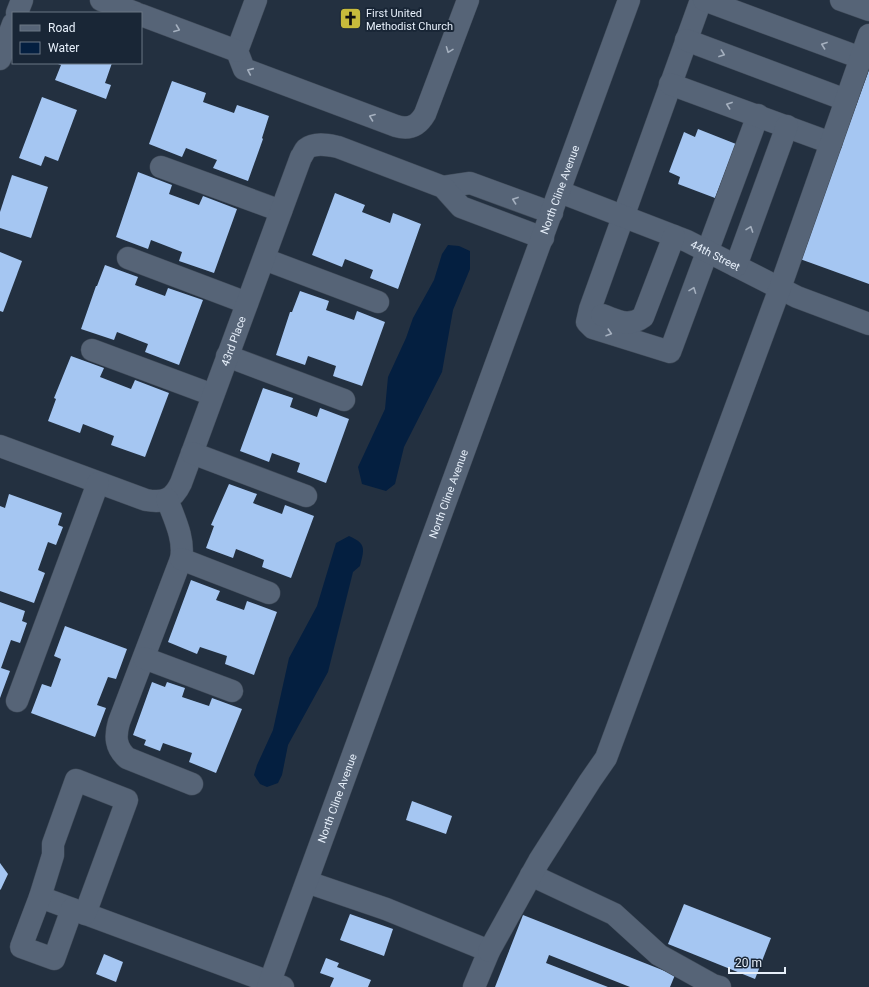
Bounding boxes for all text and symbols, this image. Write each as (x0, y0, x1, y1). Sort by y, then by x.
church icon: First United Methodist Church (337, 6, 363, 32)
place label: First United Methodist Church (366, 7, 453, 33)
legend (12, 12, 142, 64)
text: Road (48, 21, 76, 35)
one-way arrow (174, 24, 181, 32)
text: Water (48, 41, 79, 55)
one-way arrow (821, 41, 828, 49)
one-way arrow (446, 46, 454, 53)
one-way arrow (719, 49, 726, 58)
one-way arrow (247, 68, 254, 76)
one-way arrow (725, 102, 732, 110)
one-way arrow (368, 114, 375, 122)
street label: North Cline Avenue (537, 143, 582, 236)
one-way arrow (512, 196, 519, 204)
one-way arrow (745, 226, 753, 233)
street label: 44th Street (688, 237, 743, 274)
one-way arrow (689, 287, 697, 294)
street label: 43rd Place (218, 314, 248, 368)
one-way arrow (606, 328, 613, 337)
street label: North Cline Avenue (426, 448, 471, 540)
street label: North Cline Avenue (315, 752, 359, 845)
scale bar (729, 949, 785, 975)
text: 20 m (735, 956, 762, 970)

